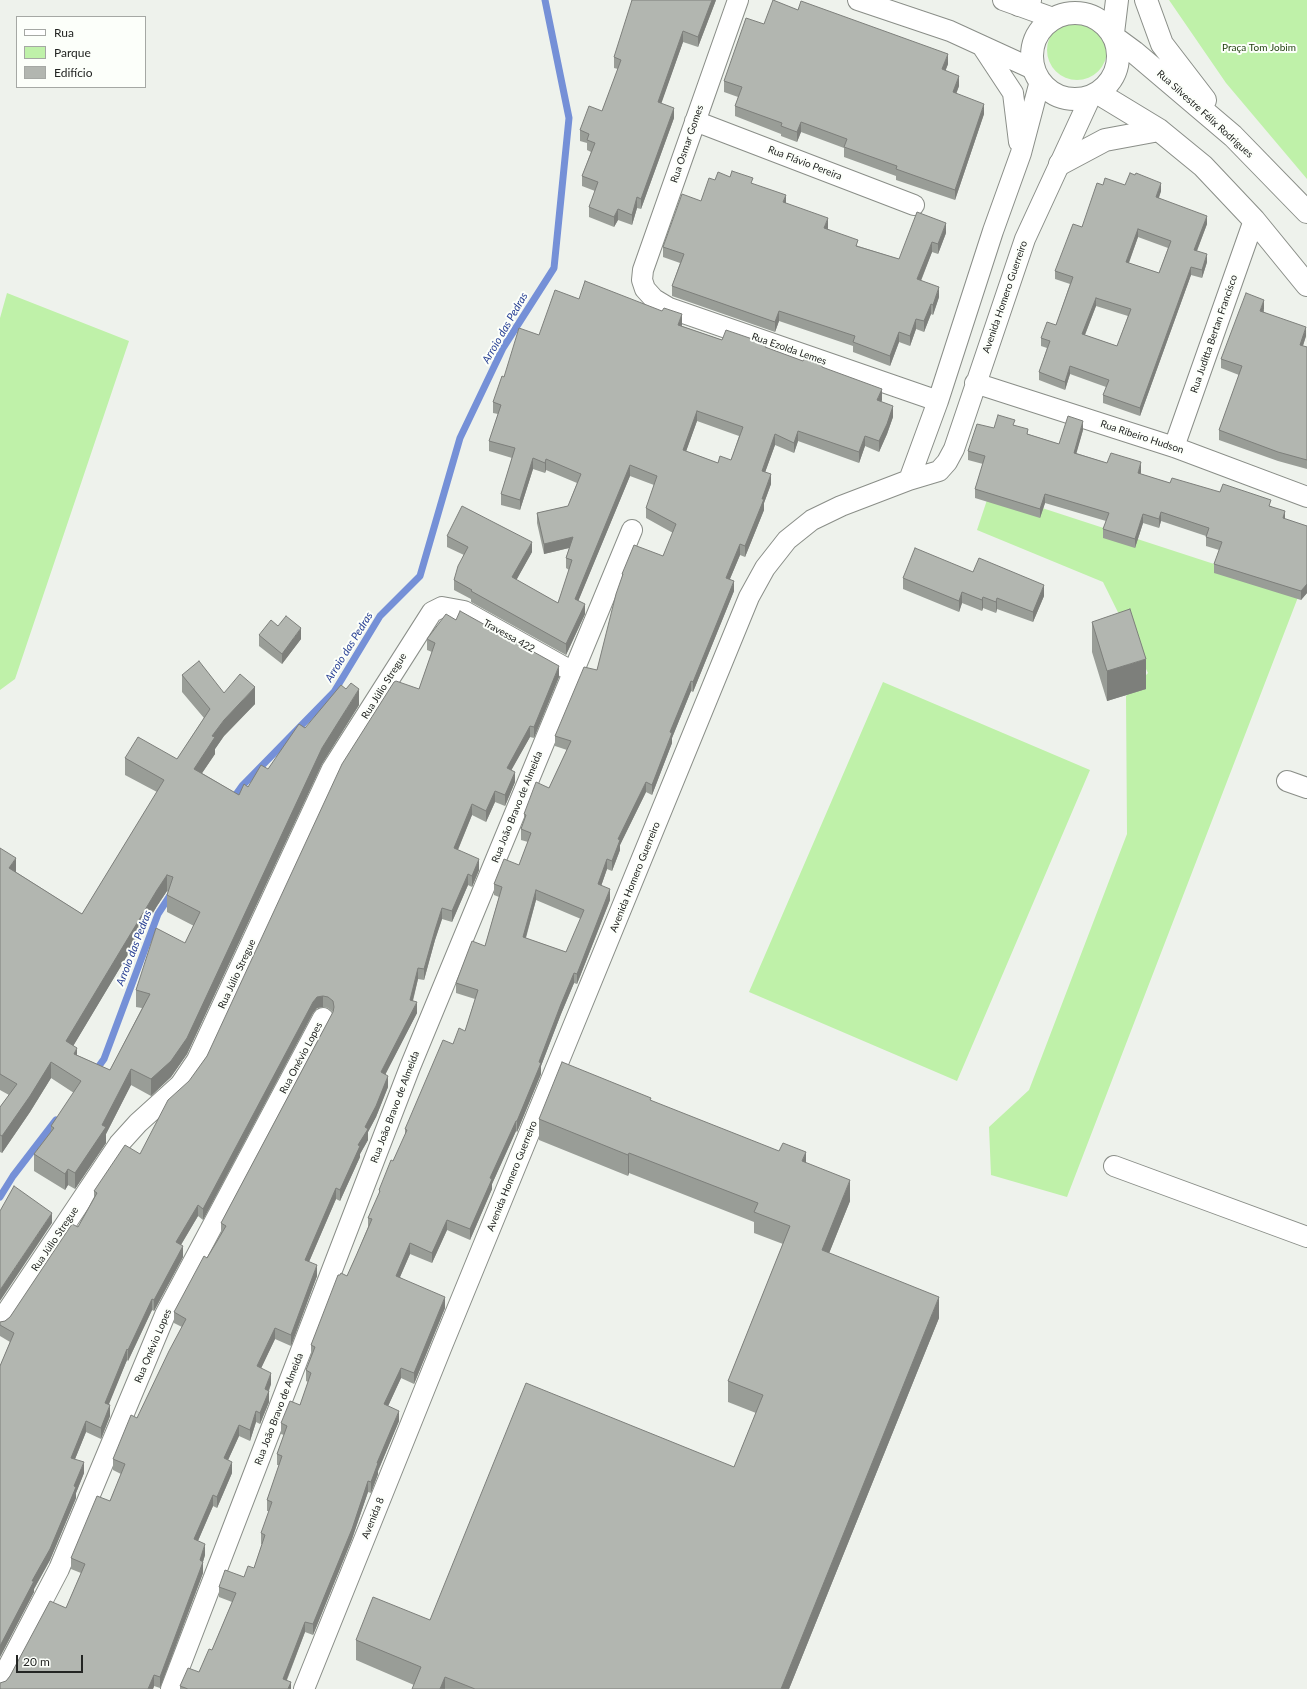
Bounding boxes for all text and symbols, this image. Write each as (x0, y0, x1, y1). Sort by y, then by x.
legend (16, 16, 146, 88)
text: Rua (54, 25, 74, 40)
park label: Praça Tom Jobim (1222, 42, 1296, 54)
text: Parque (54, 45, 91, 60)
text: Edifício (54, 65, 93, 80)
street label: Rua Silvestre Félix Rodrigues (1154, 68, 1256, 160)
street label: Rua Osmar Gomes (668, 103, 706, 185)
street label: Rua Flávio Pereira (766, 143, 844, 183)
street label: Avenida Homero Guerreiro (980, 239, 1030, 355)
street label: Rua Juditta Bertan Francisco (1188, 273, 1240, 395)
water label: Arroio das Pedras (479, 290, 531, 366)
street label: Rua Ezolda Lemes (750, 331, 828, 367)
street label: Rua Ribeiro Hudson (1099, 418, 1185, 456)
water label: Arroio das Pedras (322, 610, 376, 684)
street label: Travessa 422 (481, 617, 537, 655)
street label: Rua Júlio Stregue (359, 651, 409, 721)
street label: Rua João Bravo de Almeida (489, 750, 545, 864)
street label: Avenida Homero Guerreiro (607, 820, 663, 934)
water label: Arroio das Pedras (114, 908, 154, 988)
street label: Rua Júlio Stregue (216, 937, 258, 1011)
street label: Rua Onévio Lopes (277, 1020, 325, 1096)
street label: Rua João Bravo de Almeida (368, 1049, 422, 1165)
street label: Avenida Homero Guerreiro (484, 1119, 540, 1233)
street label: Rua Júlio Stregue (29, 1204, 81, 1274)
street label: Rua Onévio Lopes (132, 1307, 174, 1385)
street label: Rua João Bravo de Almeida (252, 1351, 306, 1467)
street label: Avenida 8 (359, 1496, 387, 1540)
scale bar (18, 1647, 85, 1673)
text: 20 m (23, 1654, 50, 1669)

